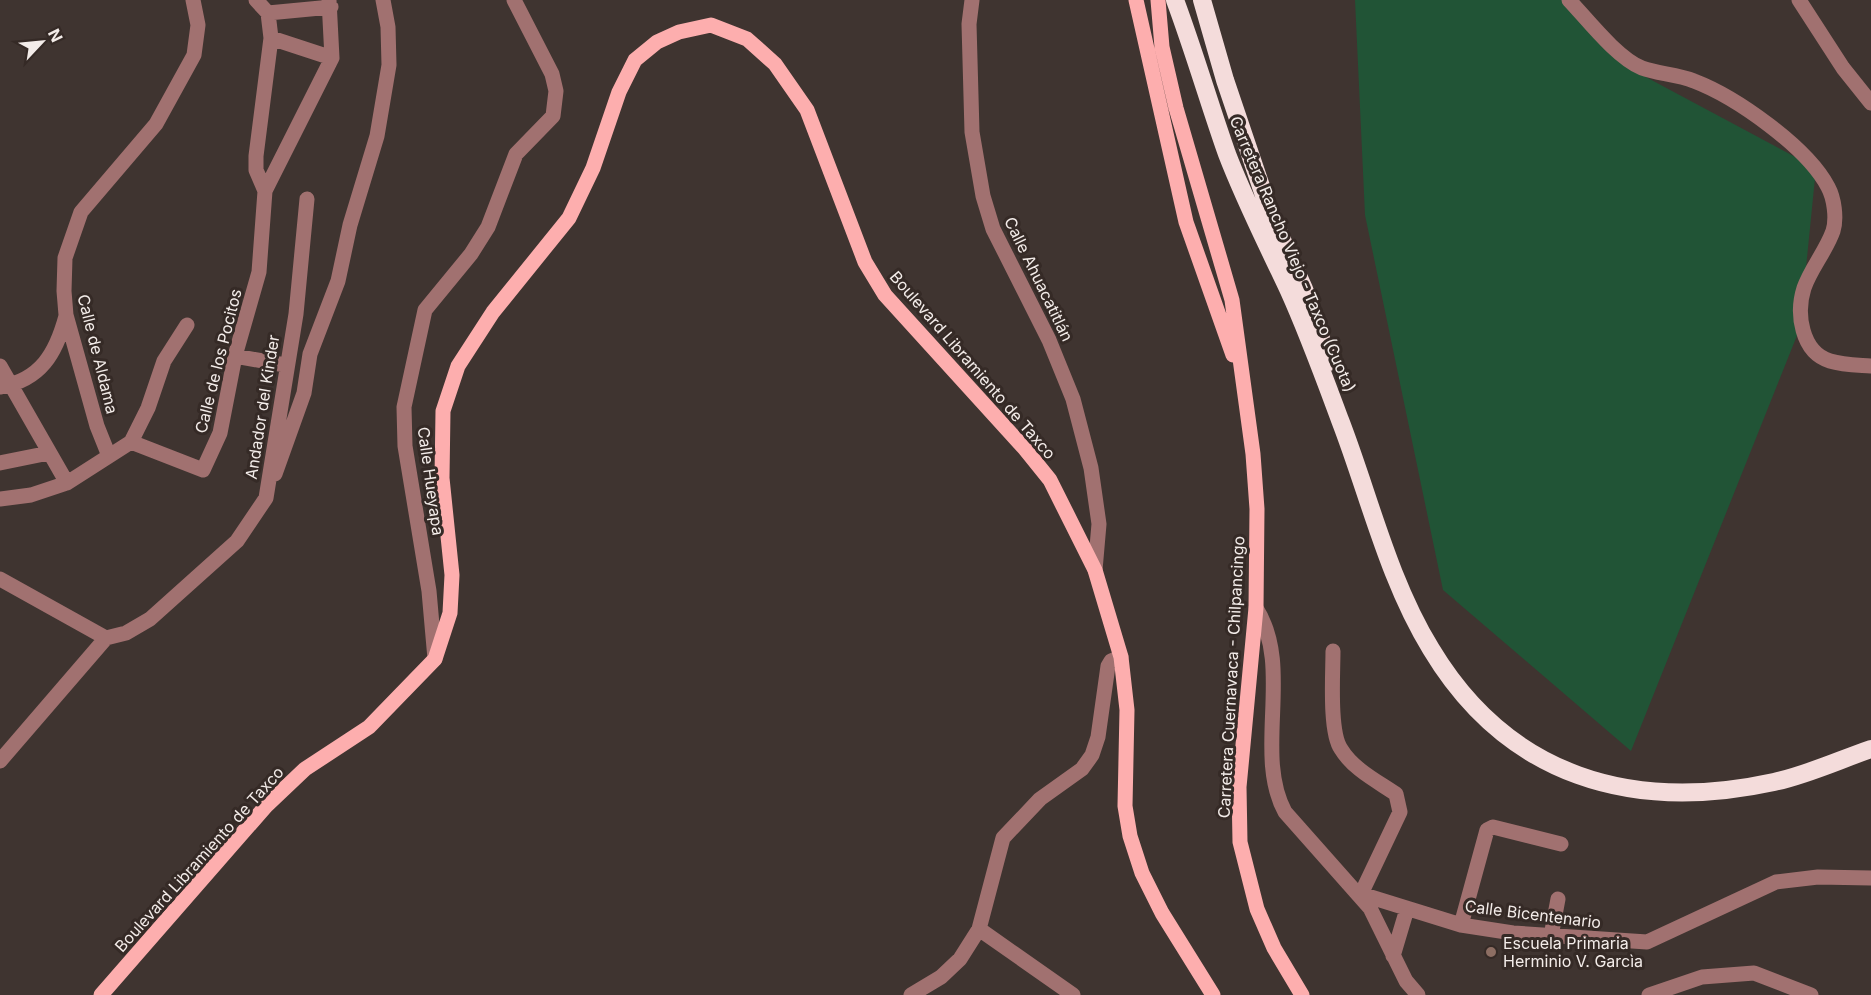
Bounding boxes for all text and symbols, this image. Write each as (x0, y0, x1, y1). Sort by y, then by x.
north arrow (12, 12, 72, 72)
text: N (44, 26, 67, 45)
street label: Carretera Rancho Viejo - Taxco (Cuota) (1226, 113, 1360, 395)
street label: Calle Ahuacatitlán (1000, 213, 1078, 345)
street label: Boulevard Libramiento de Taxco (886, 267, 1060, 463)
street label: Calle de los Pocitos (190, 287, 246, 435)
street label: Calle de Aldama (73, 292, 123, 416)
street label: Andador del Kinder (241, 333, 283, 481)
street label: Calle Hueyapa (413, 425, 449, 537)
street label: Carretera Cuernavaca - Chilpancingo (1214, 535, 1248, 819)
street label: Boulevard Libramiento de Taxco (110, 762, 288, 956)
street label: Calle Bicentenario (1464, 896, 1602, 932)
place label: Escuela Primaria Herminio V. Garcìa (1503, 933, 1643, 971)
marker: Escuela Primaria Herminio V. Garcìa (1484, 945, 1498, 959)

